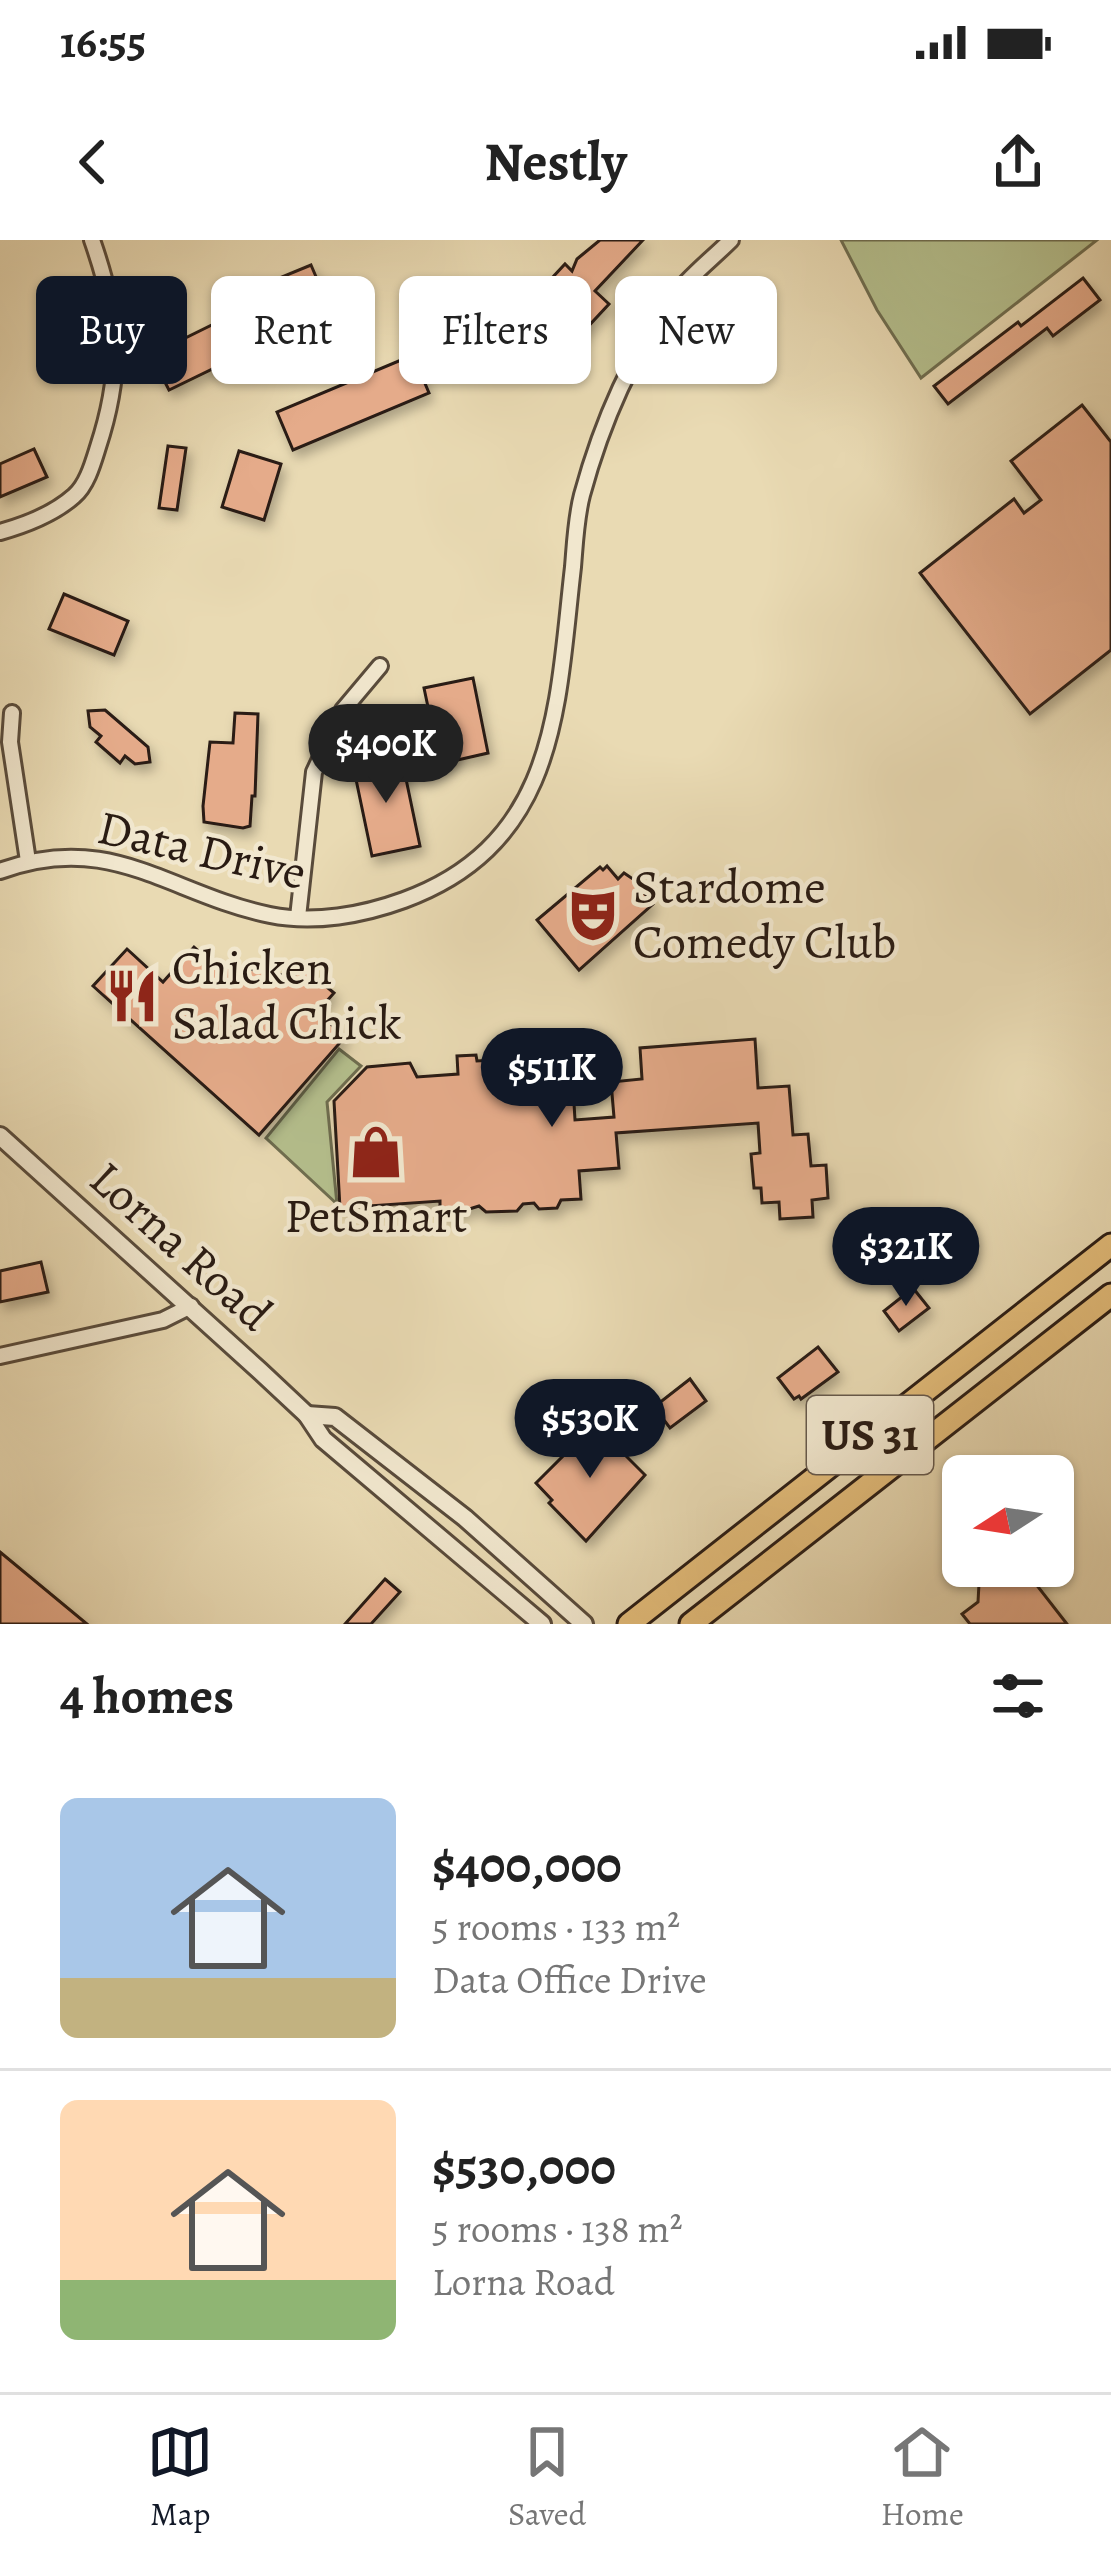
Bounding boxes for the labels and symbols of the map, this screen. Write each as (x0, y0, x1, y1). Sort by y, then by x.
pin: $400K (302, 704, 470, 806)
street label: Data Drive (91, 794, 313, 906)
place label: Stardome Comedy Club (633, 854, 896, 975)
theatre icon: Stardome Comedy Club (564, 886, 622, 944)
place label: Chicken Salad Chick (172, 935, 402, 1056)
restaurant icon: Chicken Salad Chick (103, 967, 161, 1025)
pin: $511K (468, 1028, 636, 1130)
shop icon: PetSmart (347, 1123, 405, 1181)
street label: Lorna Road (75, 1146, 287, 1346)
place label: PetSmart (284, 1183, 468, 1249)
pin: $321K (822, 1207, 990, 1309)
pin: $530K (506, 1379, 674, 1481)
road number: US 31 (807, 1396, 933, 1474)
north arrow (942, 1455, 1074, 1587)

